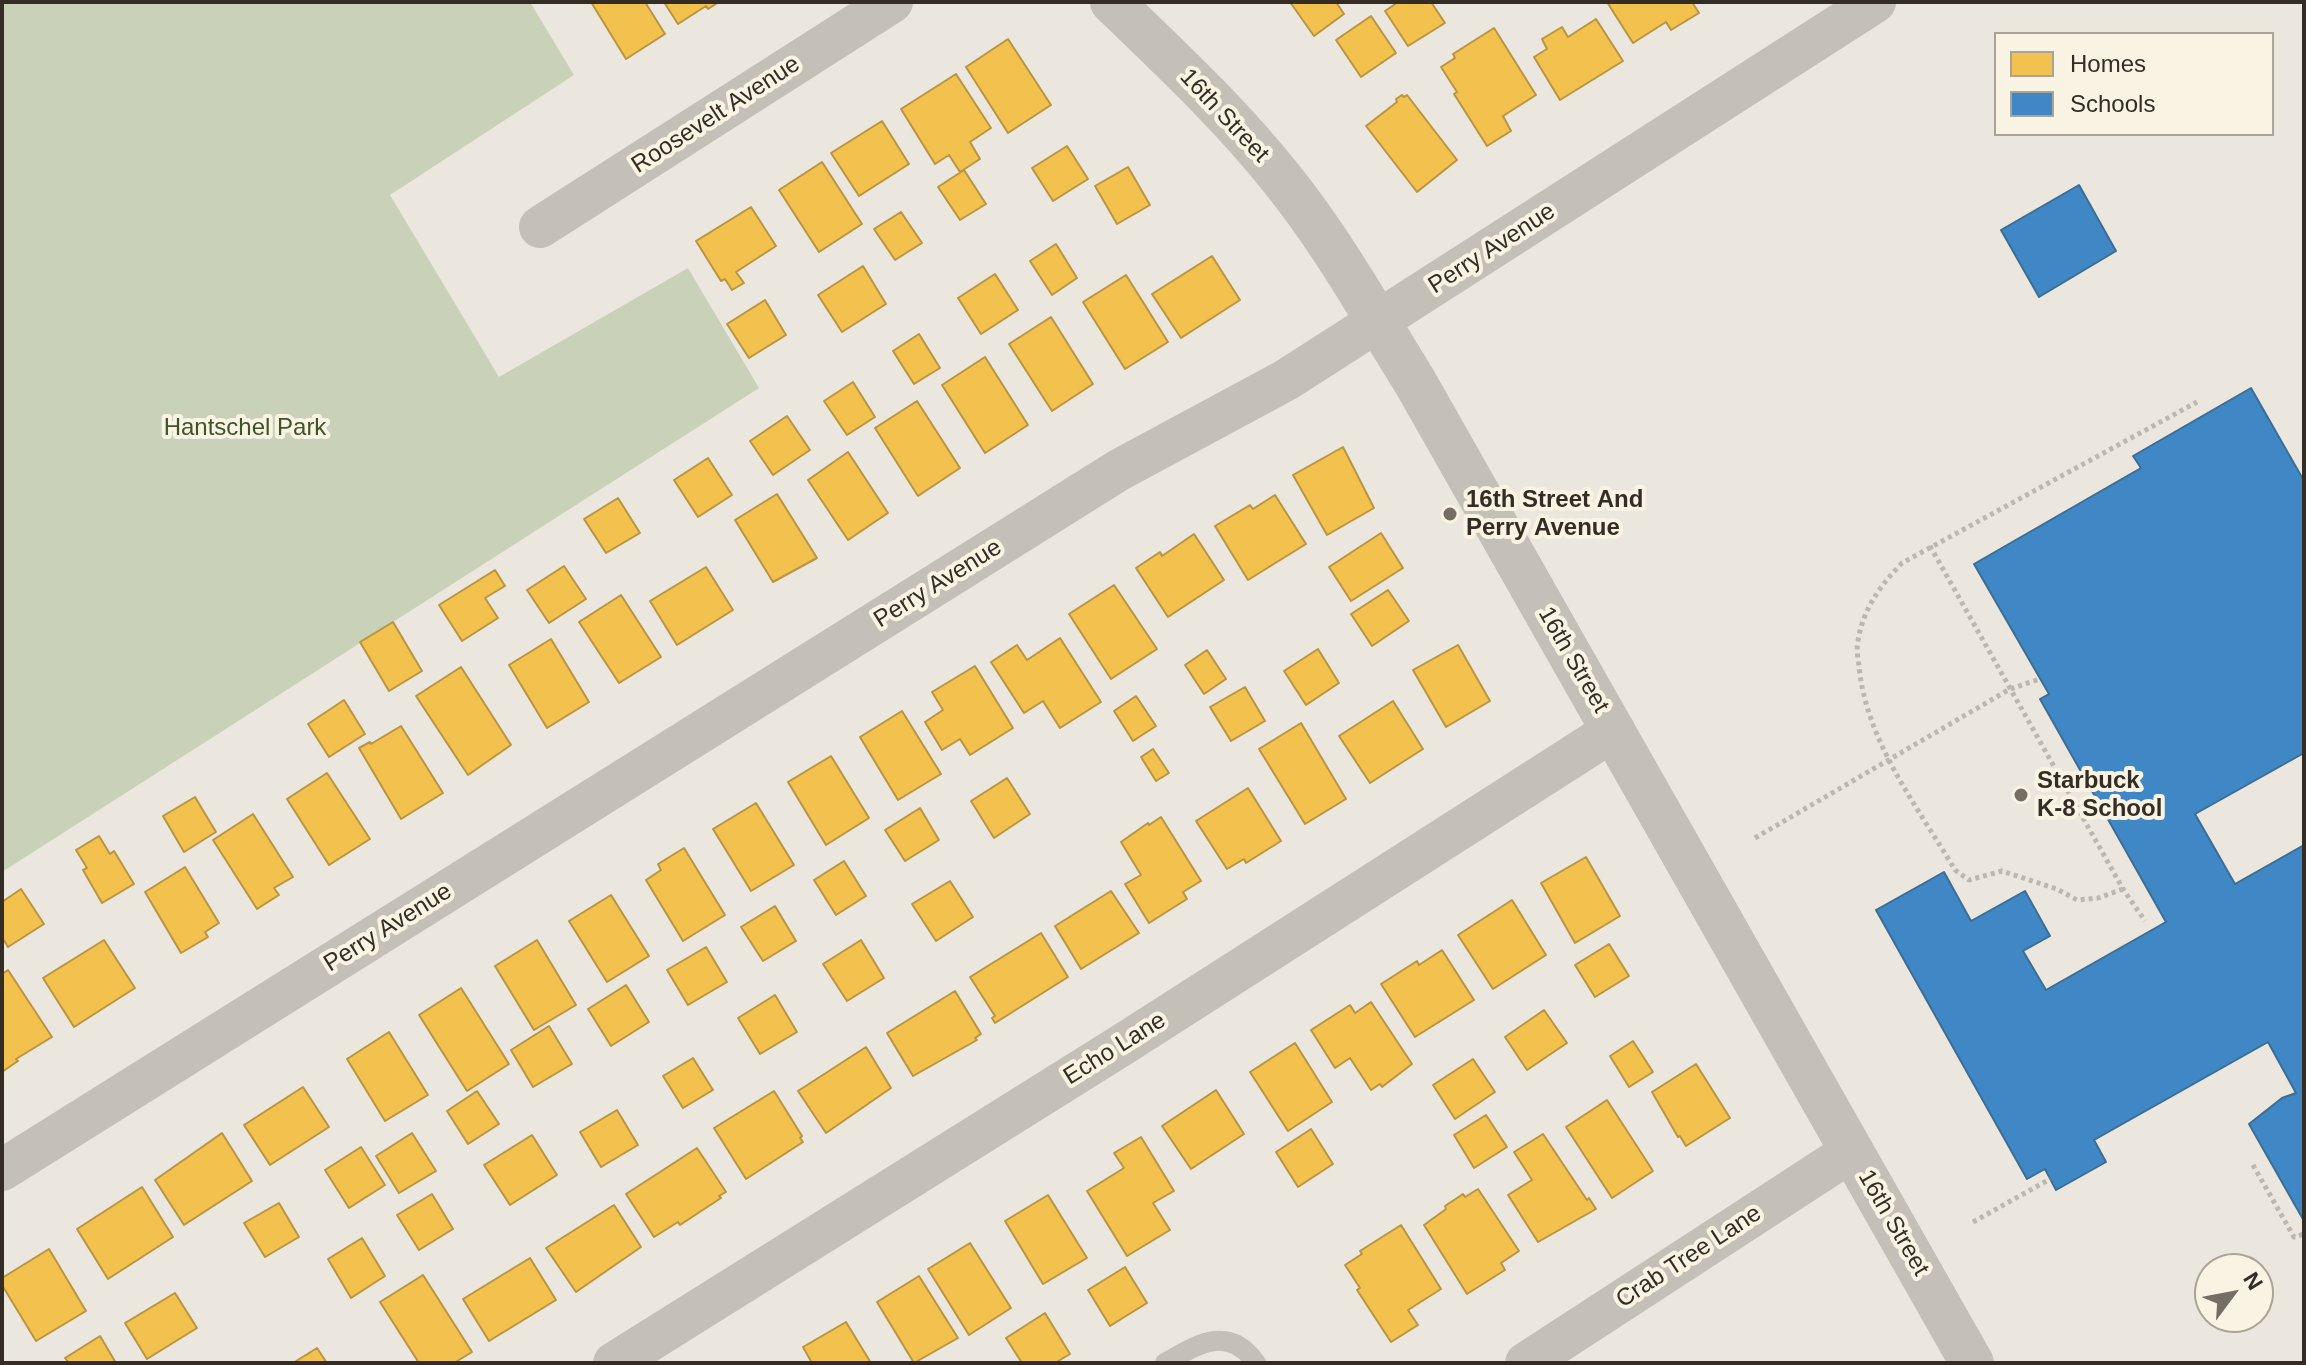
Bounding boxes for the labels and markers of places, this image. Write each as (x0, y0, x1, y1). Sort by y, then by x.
place label: 16th Street And Perry Avenue (1466, 486, 1643, 542)
marker: 16th Street And Perry Avenue (1441, 505, 1459, 523)
place label: Starbuck K-8 School (2037, 767, 2162, 823)
marker: Starbuck K-8 School (2012, 786, 2030, 804)

